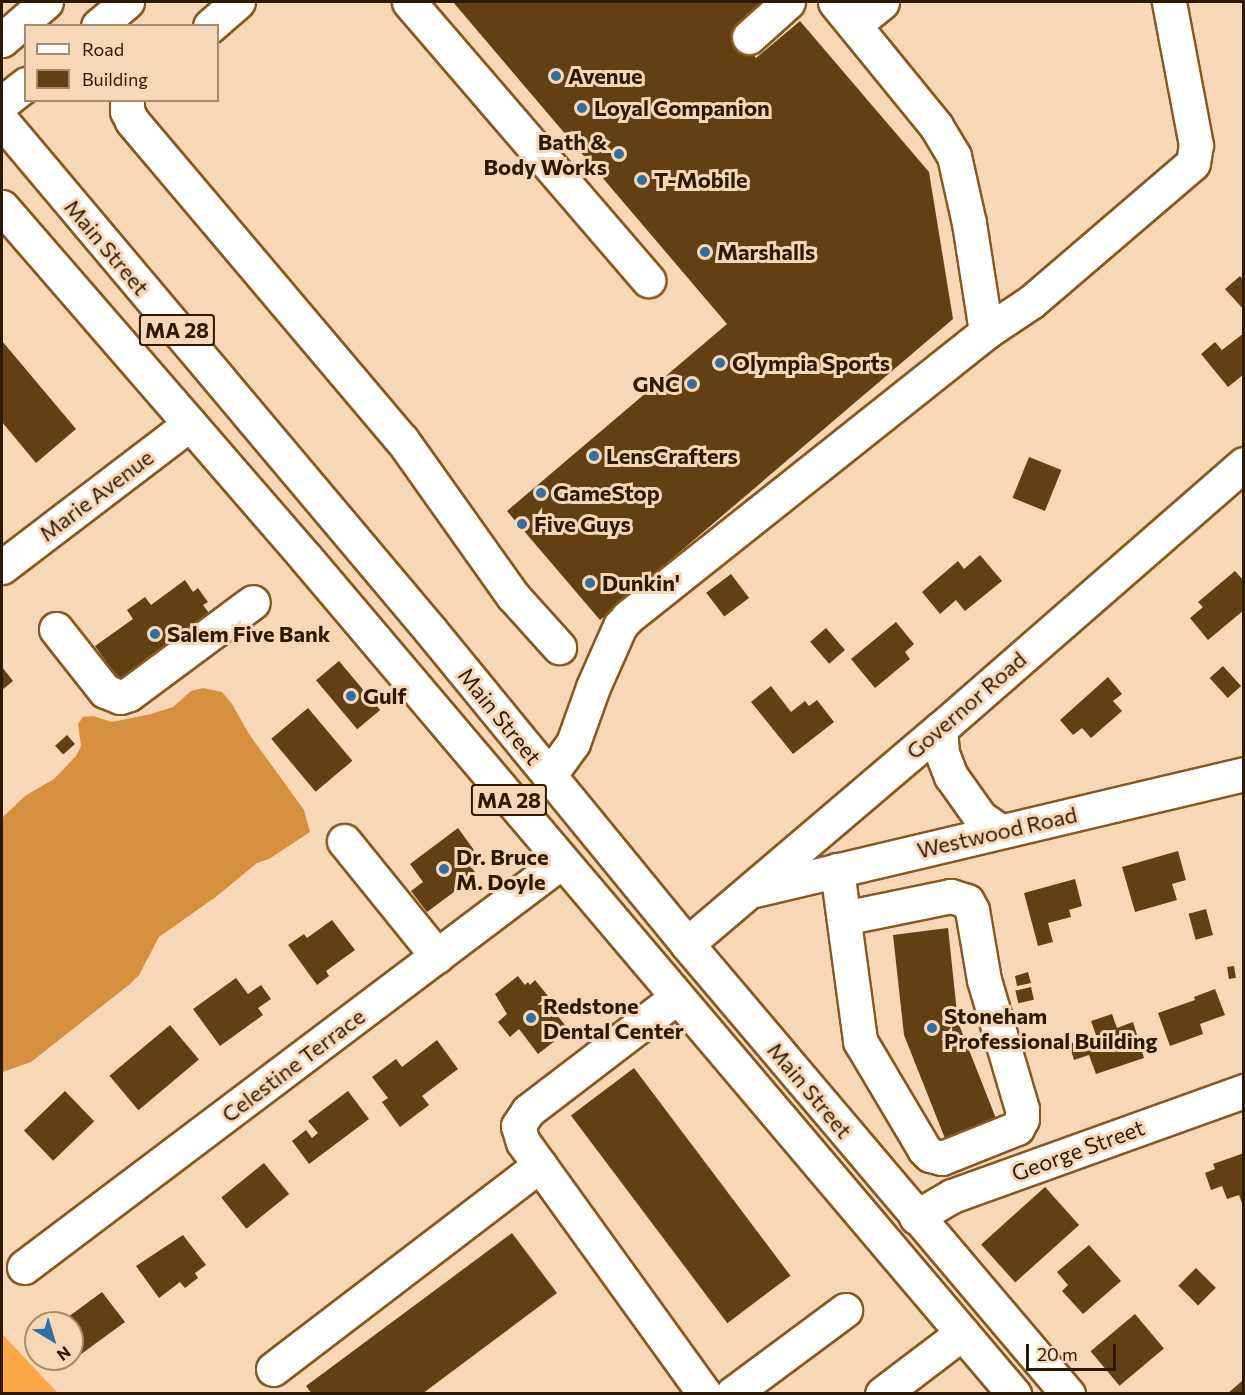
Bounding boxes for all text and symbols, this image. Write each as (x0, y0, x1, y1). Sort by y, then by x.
legend (24, 24, 219, 102)
text: Road (82, 38, 124, 60)
place label: Avenue (568, 63, 643, 89)
text: Building (82, 68, 148, 90)
marker: Avenue (549, 69, 563, 83)
place label: Loyal Companion (594, 95, 770, 121)
marker: Loyal Companion (575, 101, 589, 115)
place label: Bath & Body Works (484, 128, 607, 180)
marker: Bath & Body Works (612, 147, 626, 161)
place label: T-Mobile (654, 167, 748, 193)
marker: T-Mobile (635, 173, 649, 187)
street label: Main Street (59, 194, 155, 300)
place label: Marshalls (717, 239, 815, 265)
marker: Marshalls (698, 245, 712, 259)
road number: MA 28 (138, 312, 216, 348)
place label: Olympia Sports (732, 350, 890, 376)
marker: Olympia Sports (713, 356, 727, 370)
place label: GNC (632, 371, 680, 397)
marker: GNC (685, 377, 699, 391)
place label: LensCrafters (606, 443, 738, 469)
street label: Marie Avenue (34, 444, 158, 546)
marker: LensCrafters (587, 449, 601, 463)
place label: GameStop (553, 480, 660, 506)
marker: GameStop (534, 486, 548, 500)
place label: Five Guys (534, 511, 631, 537)
marker: Five Guys (515, 517, 529, 531)
place label: Dunkin' (602, 570, 680, 596)
marker: Dunkin' (583, 576, 597, 590)
place label: Salem Five Bank (167, 621, 330, 647)
marker: Salem Five Bank (148, 627, 162, 641)
street label: Governor Road (901, 646, 1031, 764)
street label: Main Street (453, 662, 547, 770)
place label: Gulf (363, 683, 407, 709)
marker: Gulf (344, 689, 358, 703)
road number: MA 28 (470, 782, 548, 818)
street label: Westwood Road (914, 801, 1080, 863)
place label: Dr. Bruce M. Doyle (456, 843, 549, 894)
marker: Dr. Bruce M. Doyle (437, 862, 451, 876)
place label: Redstone Dental Center (543, 992, 684, 1044)
place label: Stoneham Professional Building (944, 1002, 1158, 1054)
street label: Celestine Terrace (216, 1003, 370, 1127)
marker: Redstone Dental Center (524, 1011, 538, 1025)
marker: Stoneham Professional Building (925, 1021, 939, 1035)
street label: Main Street (762, 1037, 858, 1143)
street label: George Street (1008, 1114, 1148, 1186)
north arrow (24, 1311, 84, 1371)
scale bar (1029, 1332, 1119, 1370)
text: N (54, 1343, 75, 1365)
text: 20 m (1037, 1343, 1078, 1365)

